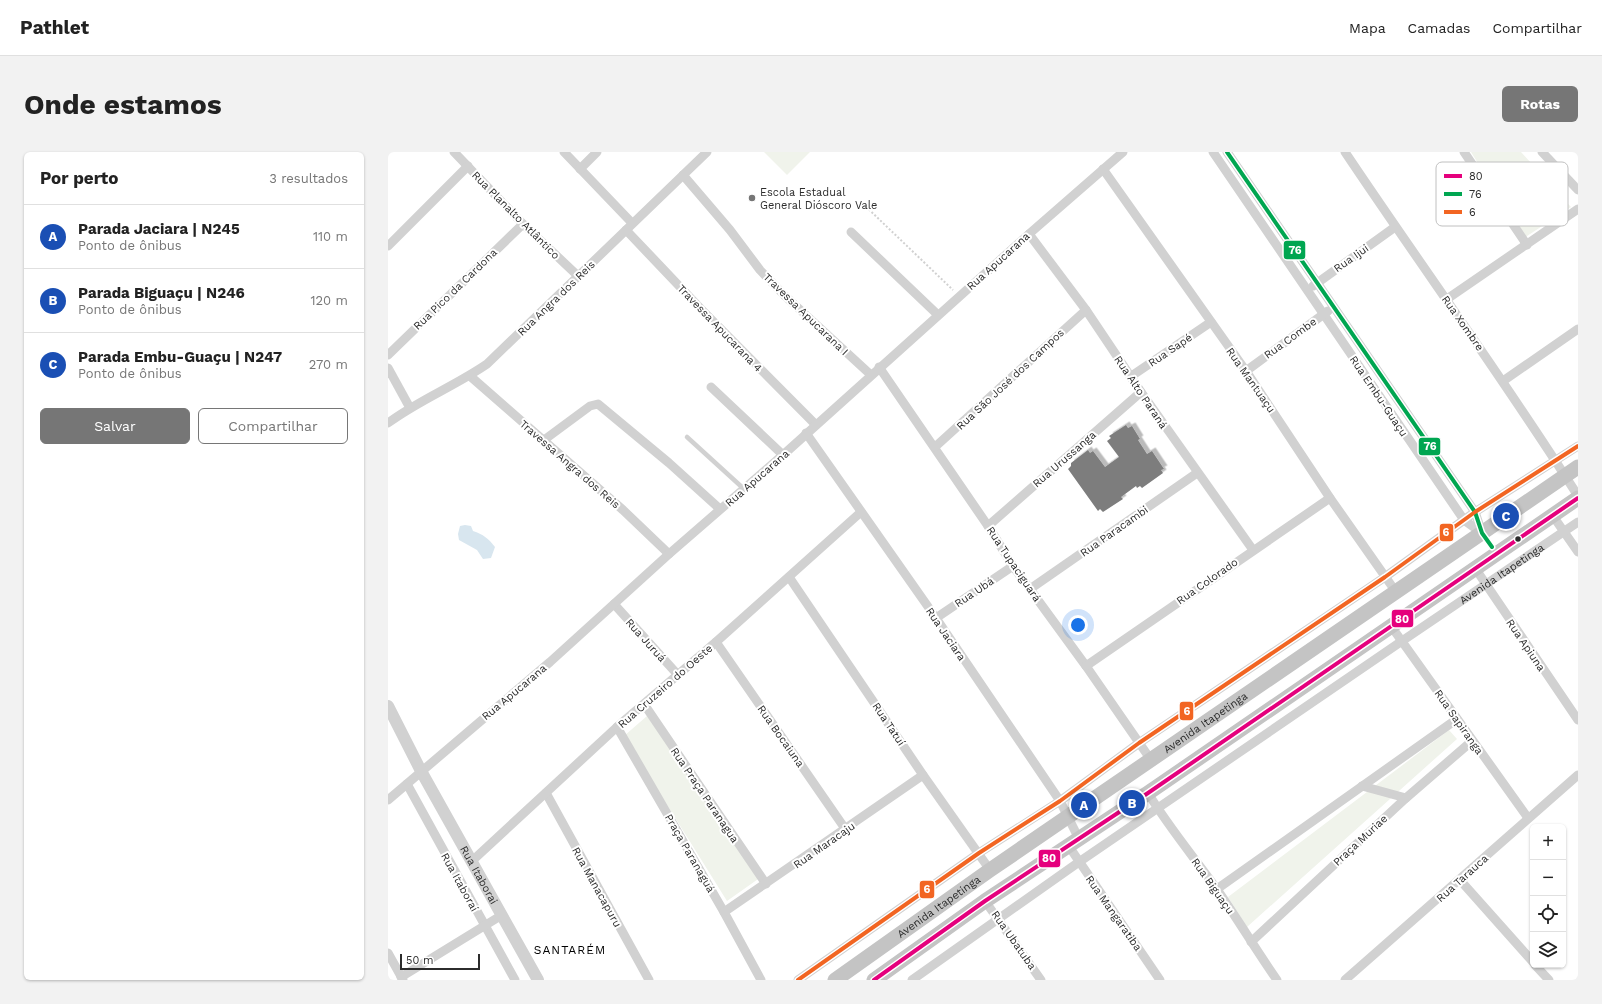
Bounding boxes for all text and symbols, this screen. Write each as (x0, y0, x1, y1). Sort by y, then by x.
text: Pathlet (20, 16, 89, 39)
text: Mapa (1349, 20, 1386, 36)
text: Camadas (1408, 20, 1470, 36)
text: Compartilhar (1492, 20, 1582, 36)
button: Rotas (1502, 86, 1578, 122)
text: Onde estamos (24, 88, 222, 121)
legend (1436, 162, 1568, 226)
text: Por perto (40, 168, 118, 188)
street label: Rua Planalto Atlântico (469, 169, 562, 262)
text: 80 (1469, 170, 1483, 183)
text: 3 resultados (269, 171, 348, 186)
place label: Escola Estadual General Dióscoro Vale (760, 186, 877, 212)
text: 76 (1469, 188, 1482, 201)
marker: Escola Estadual General Dióscoro Vale (747, 193, 757, 203)
text: 6 (1469, 206, 1476, 219)
text: Parada Jaciara | N245 (78, 220, 240, 238)
text: A (49, 229, 57, 244)
text: 110 m (313, 229, 348, 244)
street label: Rua Apucarana (964, 230, 1032, 293)
text: Ponto de ônibus (78, 238, 182, 253)
line badge: 76 (1283, 240, 1306, 260)
street label: Rua Ijui (1331, 242, 1371, 275)
text: 76 (1288, 244, 1302, 257)
street label: Rua Pico da Cardona (411, 246, 500, 333)
street label: Rua Angra dos Reis (515, 258, 598, 339)
street label: Travessa Apucarana I (761, 270, 851, 358)
street label: Travessa Apucarana 4 (675, 282, 765, 375)
text: Parada Biguaçu | N246 (78, 284, 245, 302)
text: B (49, 293, 57, 308)
text: 120 m (310, 293, 348, 308)
street label: Rua Xombre (1439, 293, 1486, 353)
text: Ponto de ônibus (78, 302, 182, 317)
street label: Rua Combe (1262, 315, 1319, 362)
street label: Rua São José dos Campos (954, 326, 1067, 433)
street label: Rua Sapé (1146, 331, 1195, 370)
street label: Rua Mantuaçu (1223, 345, 1278, 415)
text: Parada Embu-Guaçu | N247 (78, 348, 282, 366)
street label: Rua Alto Paraná (1111, 353, 1170, 431)
street label: Rua Embu-Guaçu (1347, 353, 1410, 439)
text: C (49, 357, 57, 372)
text: 270 m (309, 357, 348, 372)
text: Ponto de ônibus (78, 366, 182, 381)
button: Salvar (40, 408, 190, 444)
button: Compartilhar (198, 408, 348, 444)
street label: Travessa Angra dos Reis (517, 417, 623, 512)
street label: Rua Urussanga (1030, 428, 1099, 490)
line badge: 76 (1418, 437, 1441, 456)
text: 76 (1423, 440, 1437, 453)
street label: Rua Apucarana (723, 447, 792, 510)
pin: C (1493, 501, 1519, 531)
street label: Rua Paracambi (1078, 503, 1151, 560)
line badge: 6 (1439, 523, 1454, 542)
street label: Rua Tupaciguará (984, 524, 1044, 604)
text: 6 (1443, 526, 1450, 539)
unlabelled marker (1513, 534, 1523, 544)
street label: Avenida Itapetinga (1457, 541, 1546, 607)
street label: Rua Colorado (1174, 555, 1240, 607)
street label: Rua Ubá (952, 575, 996, 610)
street label: Rua Jaciara (923, 605, 968, 663)
line badge: 80 (1391, 609, 1414, 628)
text: 80 (1395, 613, 1409, 626)
your location (1068, 615, 1088, 635)
street label: Rua Juruá (623, 616, 668, 665)
street label: Rua Apiuna (1503, 617, 1548, 674)
street label: Rua Cruzeiro do Oeste (615, 642, 715, 731)
street label: Rua Apucarana (479, 662, 549, 723)
street label: Rua Sapiranga (1431, 687, 1486, 757)
street label: Avenida Itapetinga (1161, 690, 1250, 756)
street label: Rua Tatuí (869, 700, 908, 748)
line badge: 6 (1179, 701, 1194, 721)
street label: Rua Bocaiuna (754, 703, 807, 770)
text: 6 (1184, 705, 1191, 718)
street label: Rua Praça Paranagua (668, 745, 741, 845)
pin: B (1119, 788, 1145, 818)
pin: A (1071, 790, 1097, 820)
street label: Praça Paranaguá (662, 812, 717, 895)
street label: Praça Muriae (1331, 812, 1390, 869)
street label: Rua Maracaju (791, 819, 857, 871)
map controls (1530, 824, 1566, 968)
button: + (1530, 824, 1566, 860)
street label: Rua Itaborai (457, 844, 500, 907)
street label: Rua Manacapuru (569, 845, 624, 930)
line badge: 80 (1038, 849, 1061, 868)
street label: Rua Itaboraí (438, 851, 481, 914)
text: 80 (1042, 852, 1056, 865)
street label: Rua Tarauca (1434, 852, 1491, 905)
street label: Rua Biguaçu (1188, 856, 1237, 917)
button: − (1530, 860, 1566, 896)
street label: Avenida Itapetinga (895, 873, 983, 941)
street label: Rua Mangaratiba (1083, 873, 1144, 954)
line badge: 6 (919, 880, 935, 899)
text: 6 (924, 883, 931, 896)
button: locate (1530, 896, 1566, 932)
street label: Rua Ubatuba (989, 908, 1039, 972)
button: layers (1530, 932, 1566, 968)
district label: SANTARÉM (534, 943, 606, 957)
scale bar (400, 952, 480, 971)
text: 50 m (406, 954, 433, 967)

